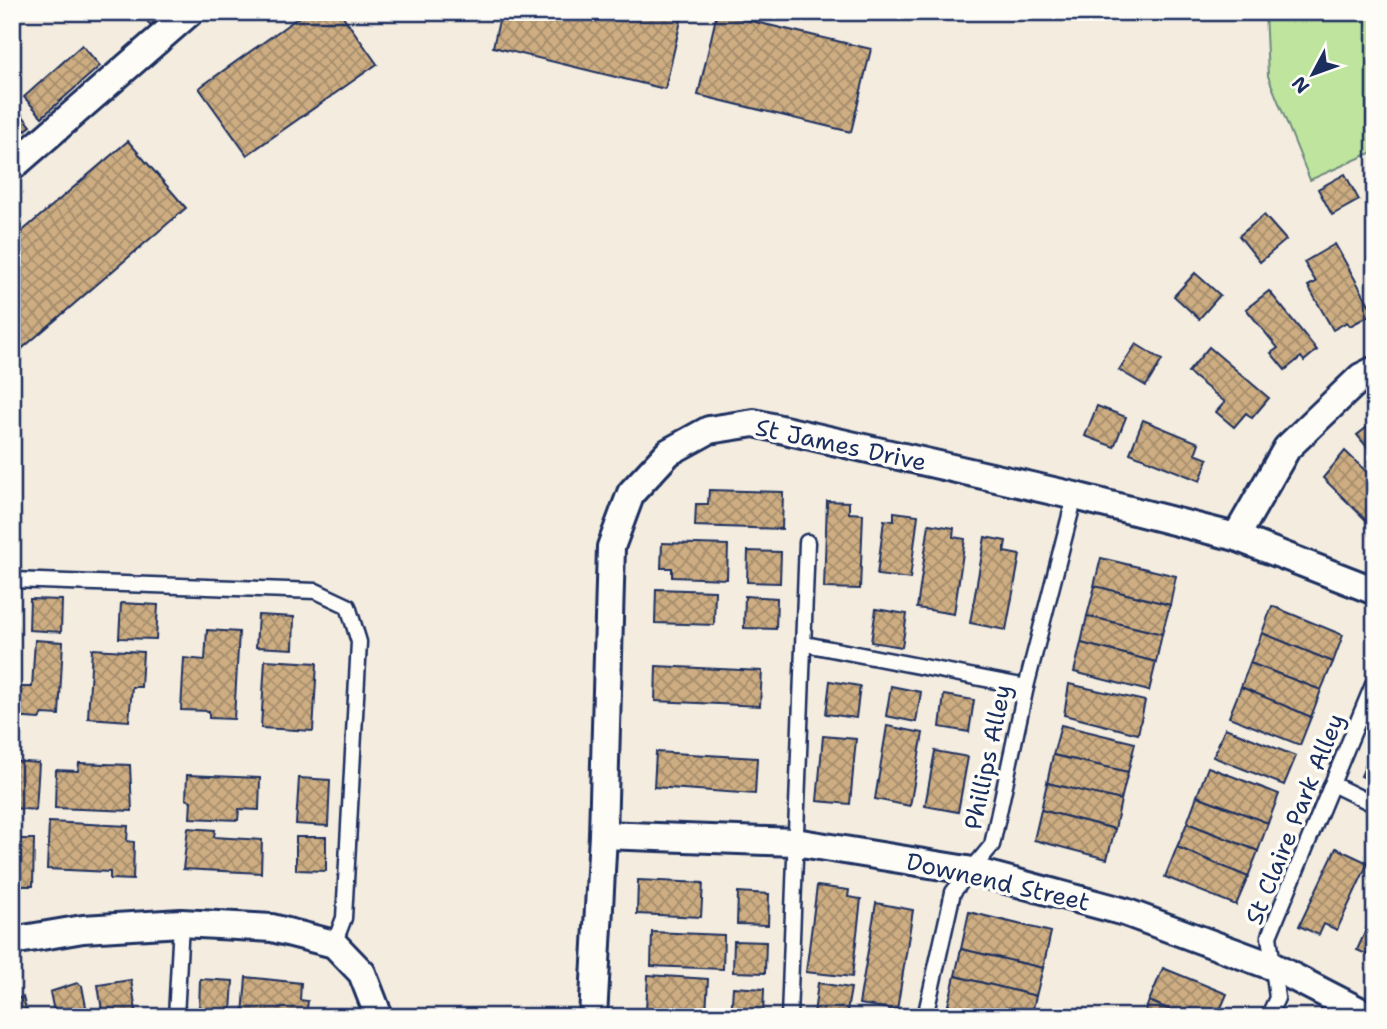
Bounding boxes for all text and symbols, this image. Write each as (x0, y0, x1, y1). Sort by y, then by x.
north arrow (1278, 38, 1348, 108)
text: N (1286, 71, 1315, 99)
street label: St James Drive (753, 411, 929, 479)
street label: Phillips Alley (957, 681, 1019, 833)
street label: St Claire Park Alley (1238, 709, 1352, 929)
street label: Downend Street (903, 845, 1093, 919)

